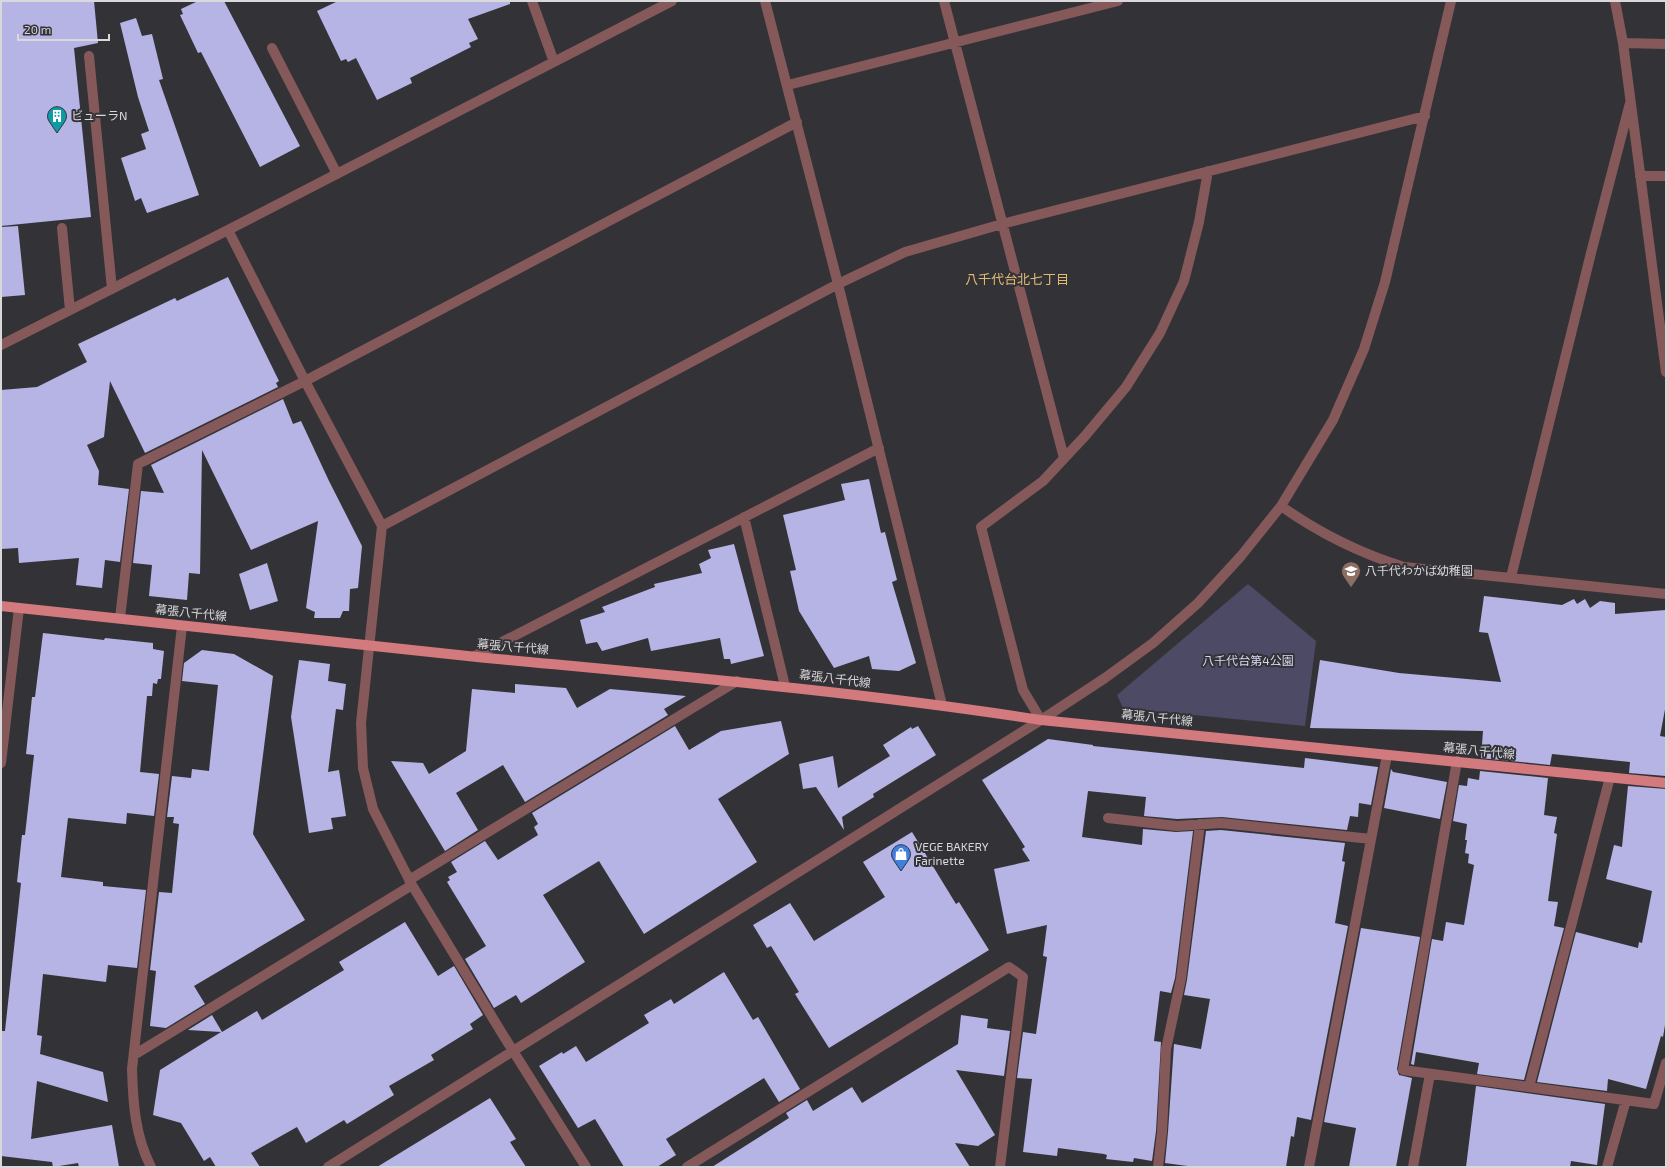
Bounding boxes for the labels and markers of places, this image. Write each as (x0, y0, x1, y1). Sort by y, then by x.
building icon: ビューラN (46, 105, 68, 133)
place label: ビューラN (71, 108, 127, 122)
school or university icon: 八千代わかば幼稚園 (1340, 560, 1362, 588)
place label: 八千代わかば幼稚園 (1365, 563, 1473, 577)
place label: VEGE BAKERY Farinette (915, 839, 989, 867)
shop icon: VEGE BAKERY Farinette (890, 843, 912, 871)

